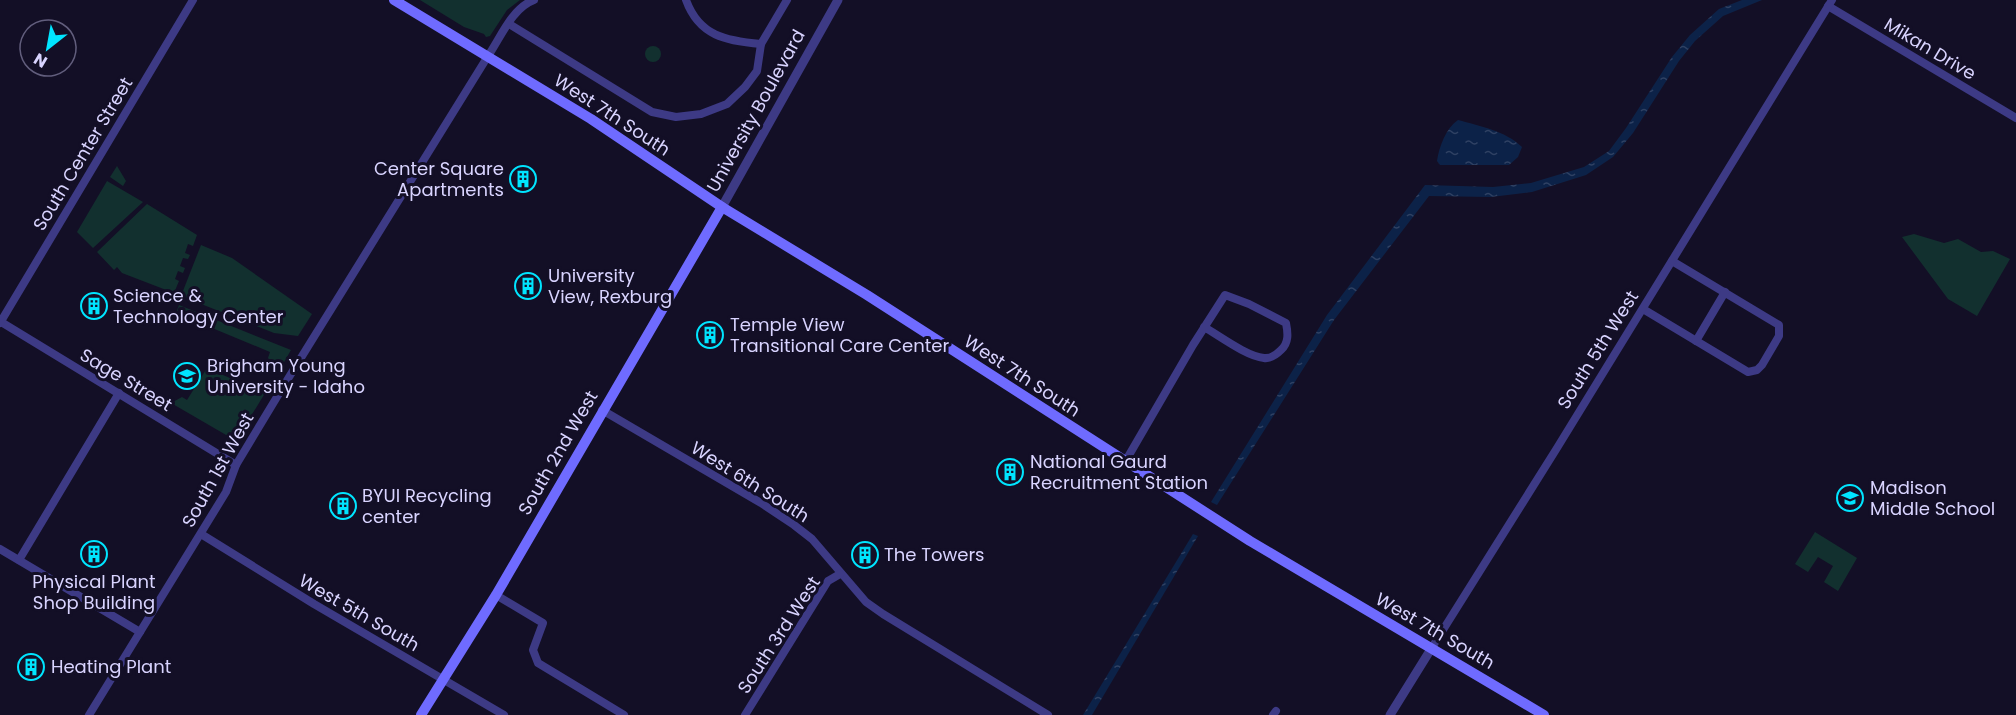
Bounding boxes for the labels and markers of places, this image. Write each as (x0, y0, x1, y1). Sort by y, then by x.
place label: Center Square Apartments (374, 156, 504, 202)
building icon: Center Square Apartments (508, 164, 538, 194)
place label: University View, Rexburg (548, 263, 672, 309)
building icon: University View, Rexburg (513, 271, 543, 301)
place label: Science & Technology Center (113, 283, 284, 329)
building icon: Science & Technology Center (79, 291, 109, 321)
place label: Temple View Transitional Care Center (730, 312, 949, 358)
building icon: Temple View Transitional Care Center (695, 320, 725, 350)
place label: Brigham Young University - Idaho (207, 353, 365, 399)
school or university icon: Brigham Young University - Idaho (172, 361, 202, 391)
place label: National Gaurd Recruitment Station (1030, 449, 1208, 495)
building icon: National Gaurd Recruitment Station (995, 457, 1025, 487)
place label: Madison Middle School (1870, 475, 1995, 521)
place label: BYUI Recycling center (362, 483, 492, 529)
school or university icon: Madison Middle School (1835, 483, 1865, 513)
building icon: BYUI Recycling center (328, 491, 358, 521)
building icon: Physical Plant Shop Building (79, 539, 109, 569)
building icon: The Towers (850, 540, 880, 570)
place label: The Towers (884, 542, 985, 567)
place label: Physical Plant Shop Building (32, 569, 156, 615)
building icon: Heating Plant (16, 652, 46, 682)
place label: Heating Plant (51, 654, 171, 679)

